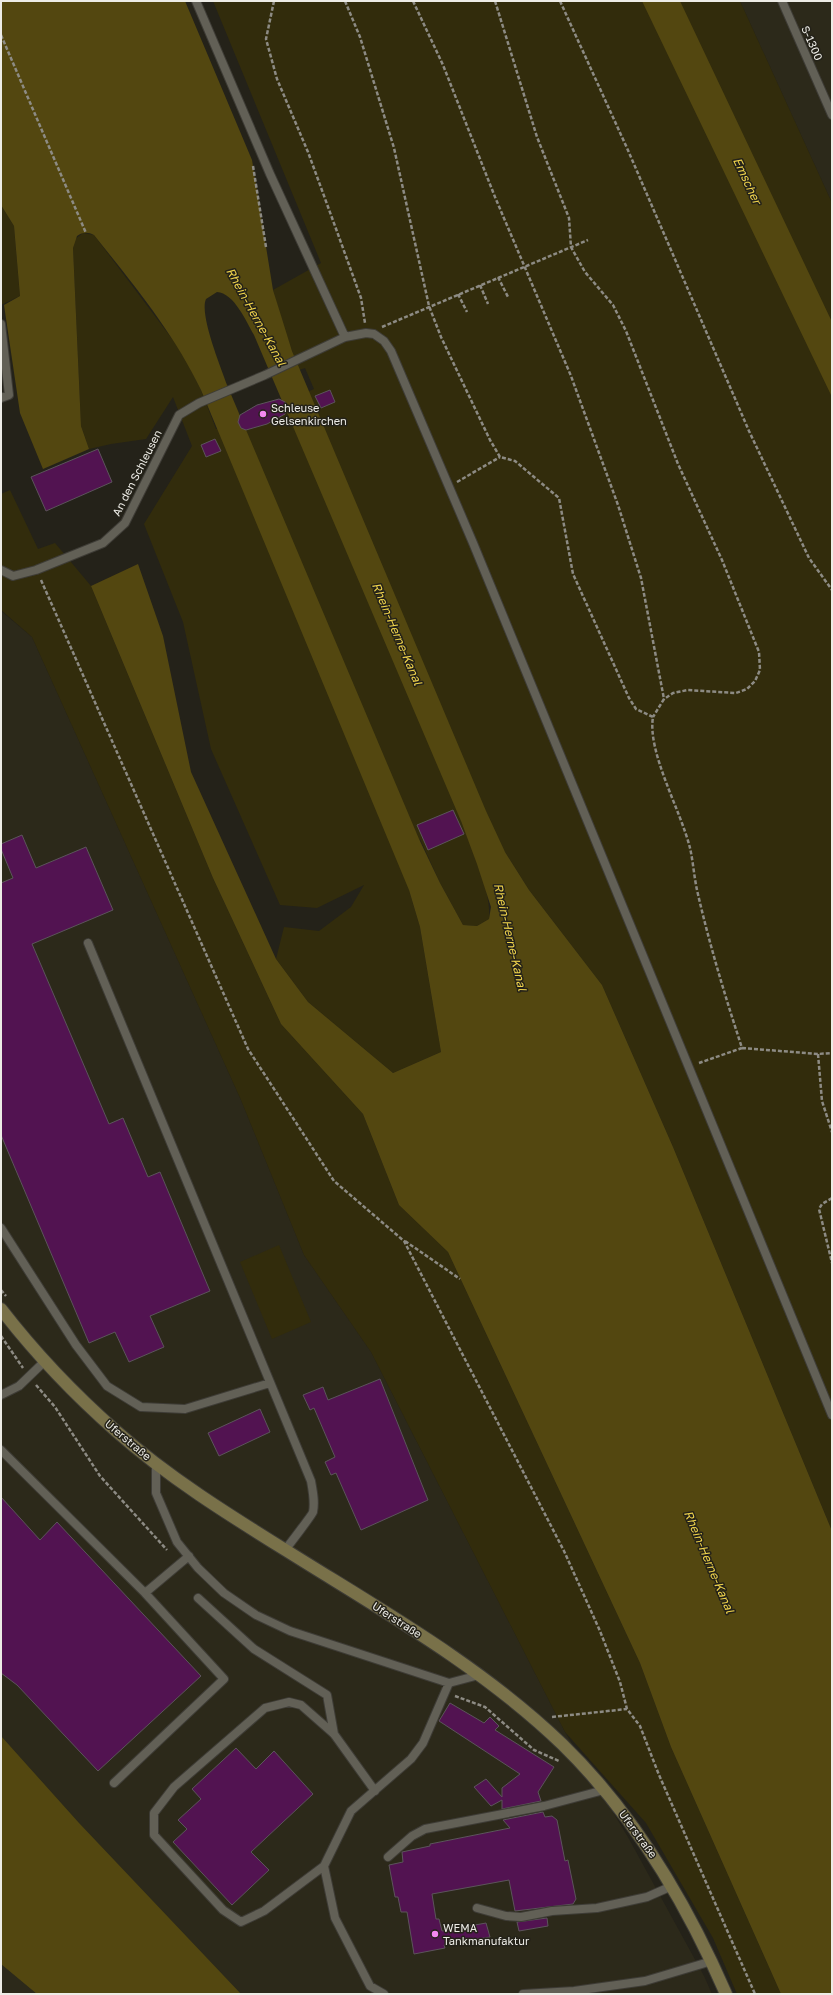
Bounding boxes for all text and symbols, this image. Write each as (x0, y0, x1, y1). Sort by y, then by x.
street label: S-1300 (799, 23, 826, 62)
water label: Emscher (730, 155, 766, 209)
water label: Rhein-Herne-Kanal (223, 265, 290, 370)
place label: Schleuse Gelsenkirchen (271, 401, 347, 427)
marker: Schleuse Gelsenkirchen (258, 409, 268, 419)
street label: An den Schleusen (109, 428, 164, 518)
water label: Rhein-Herne-Kanal (369, 580, 426, 689)
water label: Rhein-Herne-Kanal (491, 881, 530, 993)
street label: Uferstraße (103, 1417, 154, 1463)
water label: Rhein-Herne-Kanal (681, 1508, 738, 1617)
street label: Uferstraße (370, 1599, 424, 1640)
street label: Uferstraße (617, 1807, 660, 1860)
place label: WEMA Tankmanufaktur (443, 1921, 530, 1947)
marker: WEMA Tankmanufaktur (430, 1929, 440, 1939)

